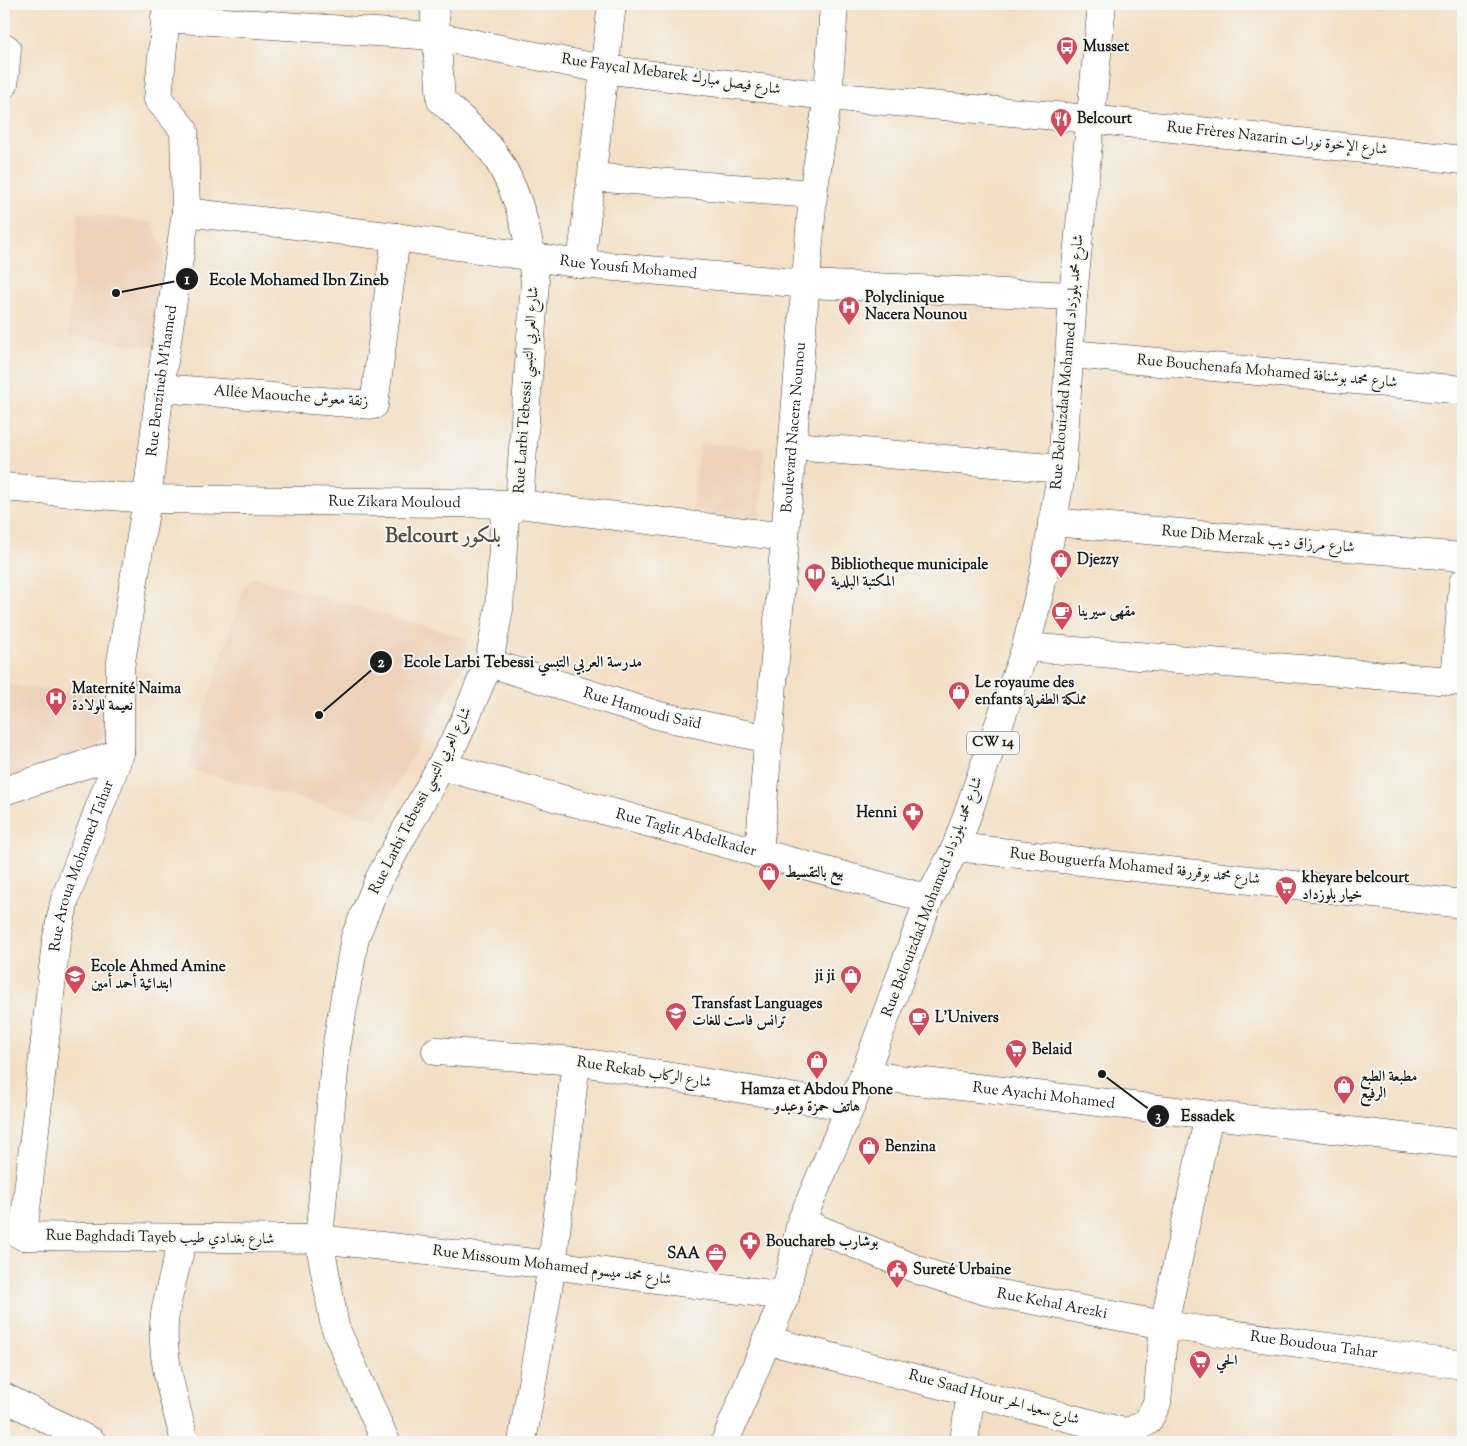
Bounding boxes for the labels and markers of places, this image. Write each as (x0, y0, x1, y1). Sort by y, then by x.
bus stop icon: Musset (1055, 35, 1079, 66)
place label: Musset (1083, 37, 1130, 58)
restaurant icon: Belcourt (1049, 107, 1073, 138)
place label: Belcourt (1077, 109, 1133, 130)
callout: Ecole Mohamed Ibn Zineb (174, 264, 399, 295)
place label: Polyclinique Nacera Nounou (865, 288, 968, 326)
hospital icon: Polyclinique Nacera Nounou (837, 295, 861, 326)
shop icon: Djezzy (1049, 548, 1073, 579)
place label: Djezzy (1077, 550, 1119, 571)
place label: Bibliotheque municipale المكتبة البلدية (831, 555, 988, 593)
library icon: Bibliotheque municipale المكتبة البلدية (803, 562, 827, 593)
cafe icon: مقهى سيرينا (1050, 600, 1074, 631)
place label: مقهى سيرينا (1078, 602, 1136, 623)
callout: Ecole Larbi Tebessi مدرسة العربي التبسي (369, 646, 652, 677)
place label: Le royaume des enfants مملكة الطفولة (975, 673, 1087, 711)
place label: Maternité Naima نعيمة للولادة (72, 679, 181, 717)
shop icon: Le royaume des enfants مملكة الطفولة (947, 680, 971, 711)
hospital icon: Maternité Naima نعيمة للولادة (44, 686, 68, 717)
pharmacy icon: Henni (901, 801, 925, 832)
place label: Henni (856, 803, 898, 824)
shop icon: بيع بالتقسيط (757, 861, 781, 892)
place label: بيع بالتقسيط (785, 863, 844, 886)
place label: kheyare belcourt خيار بلوزداد (1301, 868, 1410, 906)
supermarket icon: kheyare belcourt خيار بلوزداد (1274, 875, 1298, 906)
place label: Ecole Ahmed Amine ابتدائية أحمد أمين (91, 957, 226, 995)
school or university icon: Ecole Ahmed Amine ابتدائية أحمد أمين (63, 964, 87, 995)
shop icon: ji ji (839, 964, 863, 995)
place label: ji ji (815, 966, 836, 987)
place label: Transfast Languages ترانس فاست للغات (692, 994, 822, 1032)
school or university icon: Transfast Languages ترانس فاست للغات (664, 1001, 688, 1032)
cafe icon: L'Univers (907, 1006, 931, 1037)
place label: L'Univers (935, 1008, 999, 1029)
supermarket icon: Belaid (1004, 1038, 1028, 1069)
place label: Belaid (1032, 1040, 1073, 1061)
shop icon: Hamza et Abdou Phone هاتف حمزة وعبدو (805, 1049, 829, 1080)
place label: مطبعة الطبع الرفيع (1360, 1067, 1417, 1107)
shop icon: مطبعة الطبع الرفيع (1332, 1074, 1356, 1105)
place label: Hamza et Abdou Phone هاتف حمزة وعبدو (741, 1080, 893, 1118)
callout: Essadek (1146, 1100, 1245, 1131)
shop icon: Benzina (857, 1135, 881, 1166)
place label: Benzina (885, 1137, 936, 1158)
pharmacy icon: Bouchareb بوشارب (738, 1230, 762, 1261)
place label: Bouchareb بوشارب (766, 1232, 878, 1253)
office icon: SAA (704, 1242, 728, 1273)
place label: SAA (667, 1244, 701, 1265)
public building icon: Sureté Urbaine (885, 1258, 909, 1289)
place label: Sureté Urbaine (913, 1260, 1011, 1281)
supermarket icon: الحي (1188, 1349, 1212, 1380)
place label: الحي (1216, 1351, 1238, 1374)

